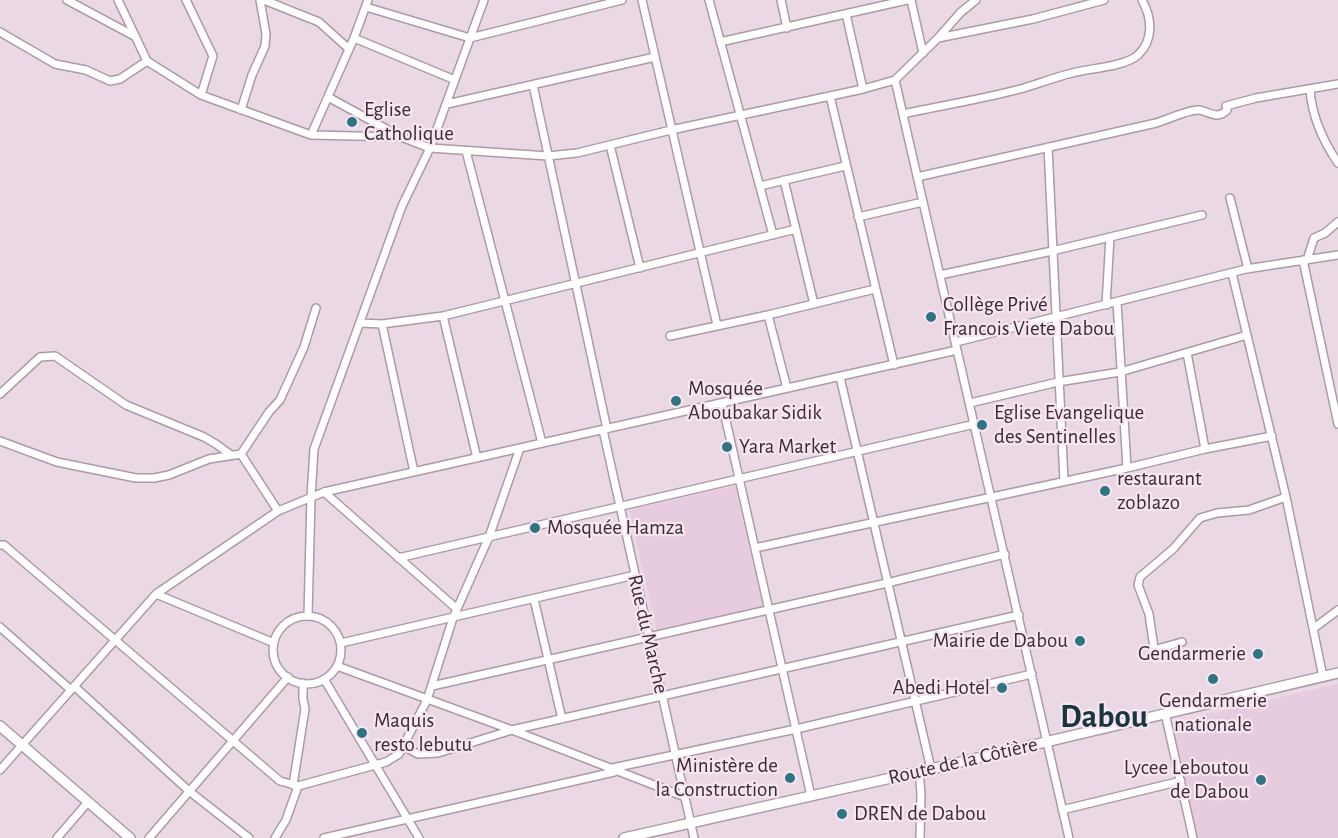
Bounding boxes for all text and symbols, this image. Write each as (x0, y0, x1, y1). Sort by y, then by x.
place label: Eglise Catholique (364, 97, 454, 147)
marker: Eglise Catholique (345, 115, 359, 129)
place label: Collège Privé Francois Viete Dabou (943, 292, 1114, 342)
marker: Collège Privé Francois Viete Dabou (924, 310, 938, 324)
place label: Mosquée Aboubakar Sidik (688, 376, 822, 426)
marker: Mosquée Aboubakar Sidik (669, 394, 683, 408)
place label: Eglise Evangelique des Sentinelles (994, 400, 1144, 450)
marker: Eglise Evangelique des Sentinelles (975, 418, 989, 432)
place label: Yara Market (739, 434, 836, 460)
marker: Yara Market (720, 440, 734, 454)
place label: restaurant zoblazo (1117, 466, 1202, 516)
marker: restaurant zoblazo (1098, 484, 1112, 498)
place label: Mosquée Hamza (547, 515, 684, 541)
marker: Mosquée Hamza (528, 521, 542, 535)
street label: Rue du Marche (622, 572, 674, 696)
place label: Mairie de Dabou (933, 628, 1068, 654)
marker: Mairie de Dabou (1073, 634, 1087, 648)
place label: Gendarmerie (1138, 641, 1246, 667)
marker: Gendarmerie (1251, 647, 1265, 661)
marker: Gendarmerie nationale (1206, 672, 1220, 686)
place label: Abedi Hotel (892, 675, 990, 701)
marker: Abedi Hotel (995, 681, 1009, 695)
place label: Gendarmerie nationale (1159, 688, 1267, 738)
district label: Dabou (1060, 697, 1148, 737)
place label: Maquis resto lebutu (374, 708, 472, 758)
marker: Maquis resto lebutu (355, 726, 369, 740)
street label: Route de la Côtière (886, 732, 1040, 790)
place label: Ministère de la Construction (655, 753, 778, 803)
place label: Lycee Leboutou de Dabou (1124, 755, 1249, 805)
marker: Ministère de la Construction (783, 771, 797, 785)
marker: Lycee Leboutou de Dabou (1254, 773, 1268, 787)
place label: DREN de Dabou (854, 801, 986, 827)
marker: DREN de Dabou (835, 807, 849, 821)

